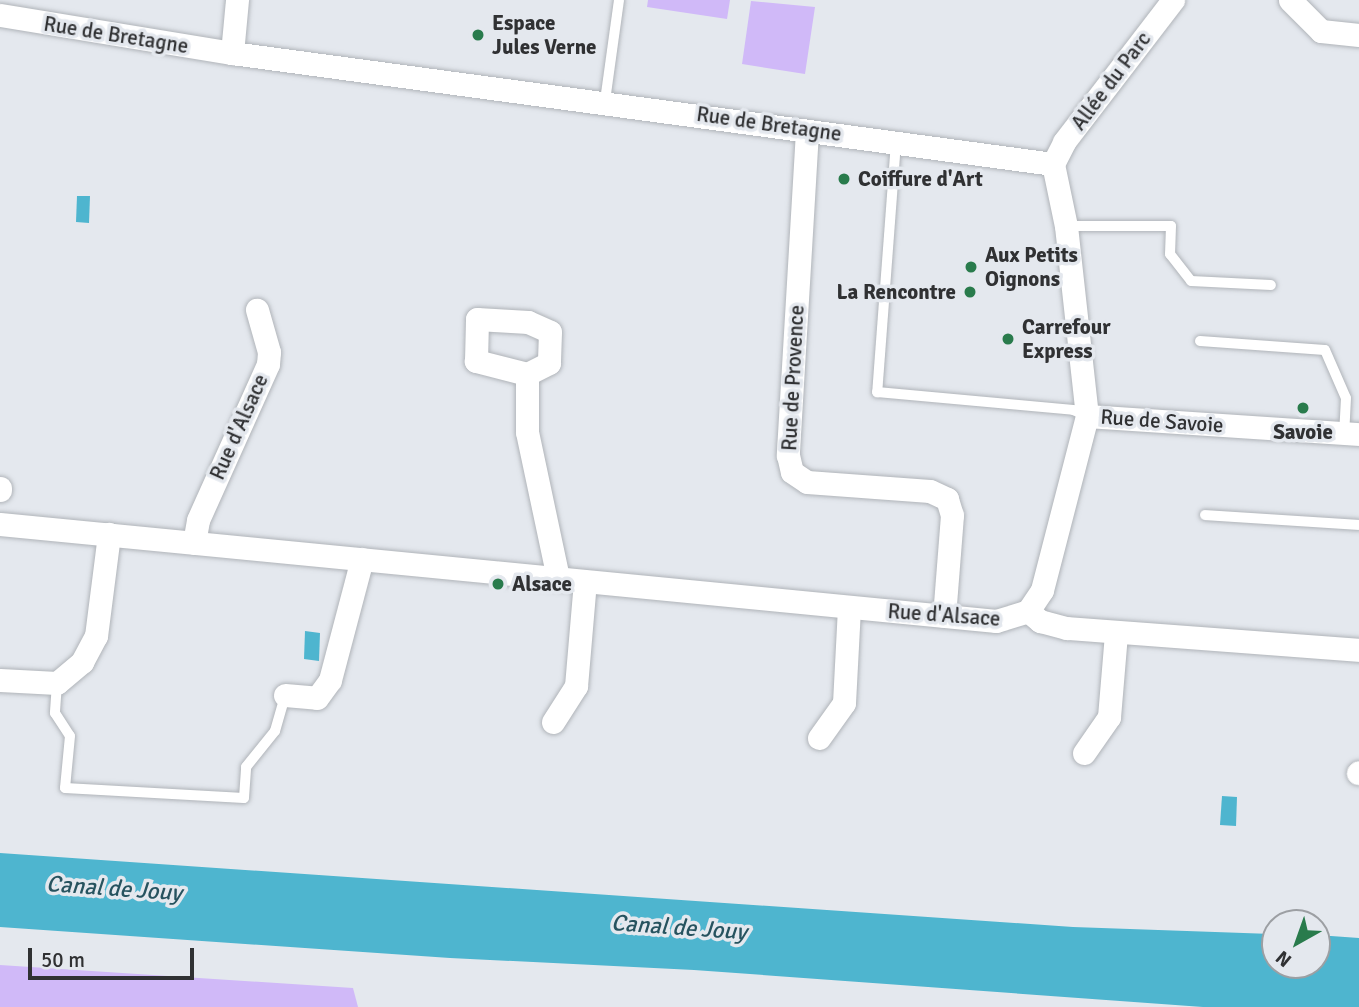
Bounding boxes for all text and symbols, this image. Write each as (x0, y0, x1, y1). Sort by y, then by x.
place label: Espace Jules Verne (492, 10, 597, 60)
street label: Rue de Bretagne (42, 11, 190, 59)
marker: Espace Jules Verne (470, 27, 486, 43)
street label: Allée du Parc (1066, 27, 1156, 135)
street label: Rue de Bretagne (695, 101, 843, 147)
place label: Coiffure d'Art (858, 166, 983, 192)
marker: Coiffure d'Art (836, 171, 852, 187)
place label: Aux Petits Oignons (985, 242, 1078, 292)
marker: Aux Petits Oignons (963, 259, 979, 275)
place label: La Rencontre (837, 279, 956, 305)
marker: La Rencontre (962, 284, 978, 300)
street label: Rue de Provence (777, 304, 809, 452)
place label: Carrefour Express (1022, 314, 1111, 364)
marker: Carrefour Express (1000, 331, 1016, 347)
street label: Rue d'Alsace (205, 370, 273, 484)
marker: Savoie (1295, 400, 1311, 416)
street label: Rue de Savoie (1100, 404, 1224, 438)
place label: Savoie (1273, 419, 1333, 445)
place label: Alsace (512, 571, 572, 597)
marker: Alsace (490, 576, 506, 592)
street label: Rue d'Alsace (887, 598, 1001, 632)
water label: Canal de Jouy (45, 870, 183, 908)
water label: Canal de Jouy (610, 909, 748, 947)
north arrow (1261, 909, 1331, 979)
scale bar (32, 934, 198, 978)
text: N (1271, 945, 1297, 972)
text: 50 m (41, 947, 85, 973)

